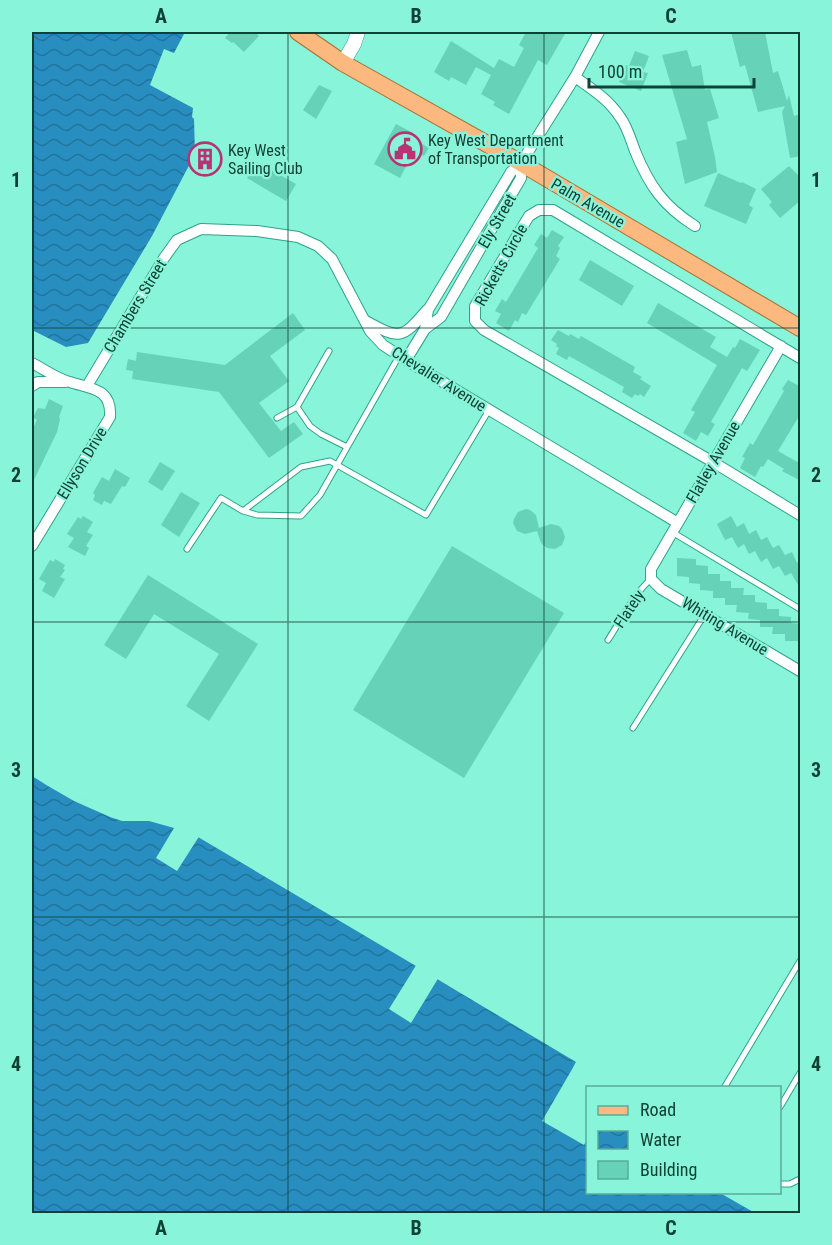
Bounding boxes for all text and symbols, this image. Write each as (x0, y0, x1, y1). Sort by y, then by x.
text: A (155, 4, 167, 28)
text: B (410, 4, 422, 28)
text: C (665, 4, 677, 28)
scale bar (589, 51, 754, 89)
text: 100 m (598, 61, 642, 82)
public building icon: Key West Department of Transportation (387, 131, 423, 167)
place label: Key West Department of Transportation (428, 131, 564, 168)
building icon: Key West Sailing Club (187, 141, 223, 177)
place label: Key West Sailing Club (228, 141, 303, 178)
text: 1 (11, 168, 21, 192)
text: 1 (811, 168, 821, 192)
street label: Palm Avenue (548, 174, 628, 232)
street label: Ely Street (474, 190, 520, 251)
street label: Ricketts Circle (471, 221, 531, 309)
street label: Chambers Street (100, 256, 170, 356)
street label: Chevalier Avenue (388, 342, 490, 416)
street label: Flatley Avenue (682, 418, 744, 506)
street label: Ellyson Drive (53, 424, 111, 502)
text: 2 (11, 463, 21, 487)
text: 2 (811, 463, 821, 487)
street label: Flately (609, 586, 649, 632)
street label: Whiting Avenue (678, 593, 772, 659)
text: 3 (11, 758, 21, 782)
text: 3 (811, 758, 821, 782)
text: 4 (11, 1052, 21, 1076)
text: 4 (811, 1052, 821, 1076)
legend (586, 1086, 781, 1194)
text: Road (640, 1099, 676, 1120)
text: Water (640, 1129, 682, 1150)
text: Building (640, 1159, 697, 1180)
text: A (155, 1216, 167, 1240)
text: B (410, 1216, 422, 1240)
text: C (665, 1216, 677, 1240)

